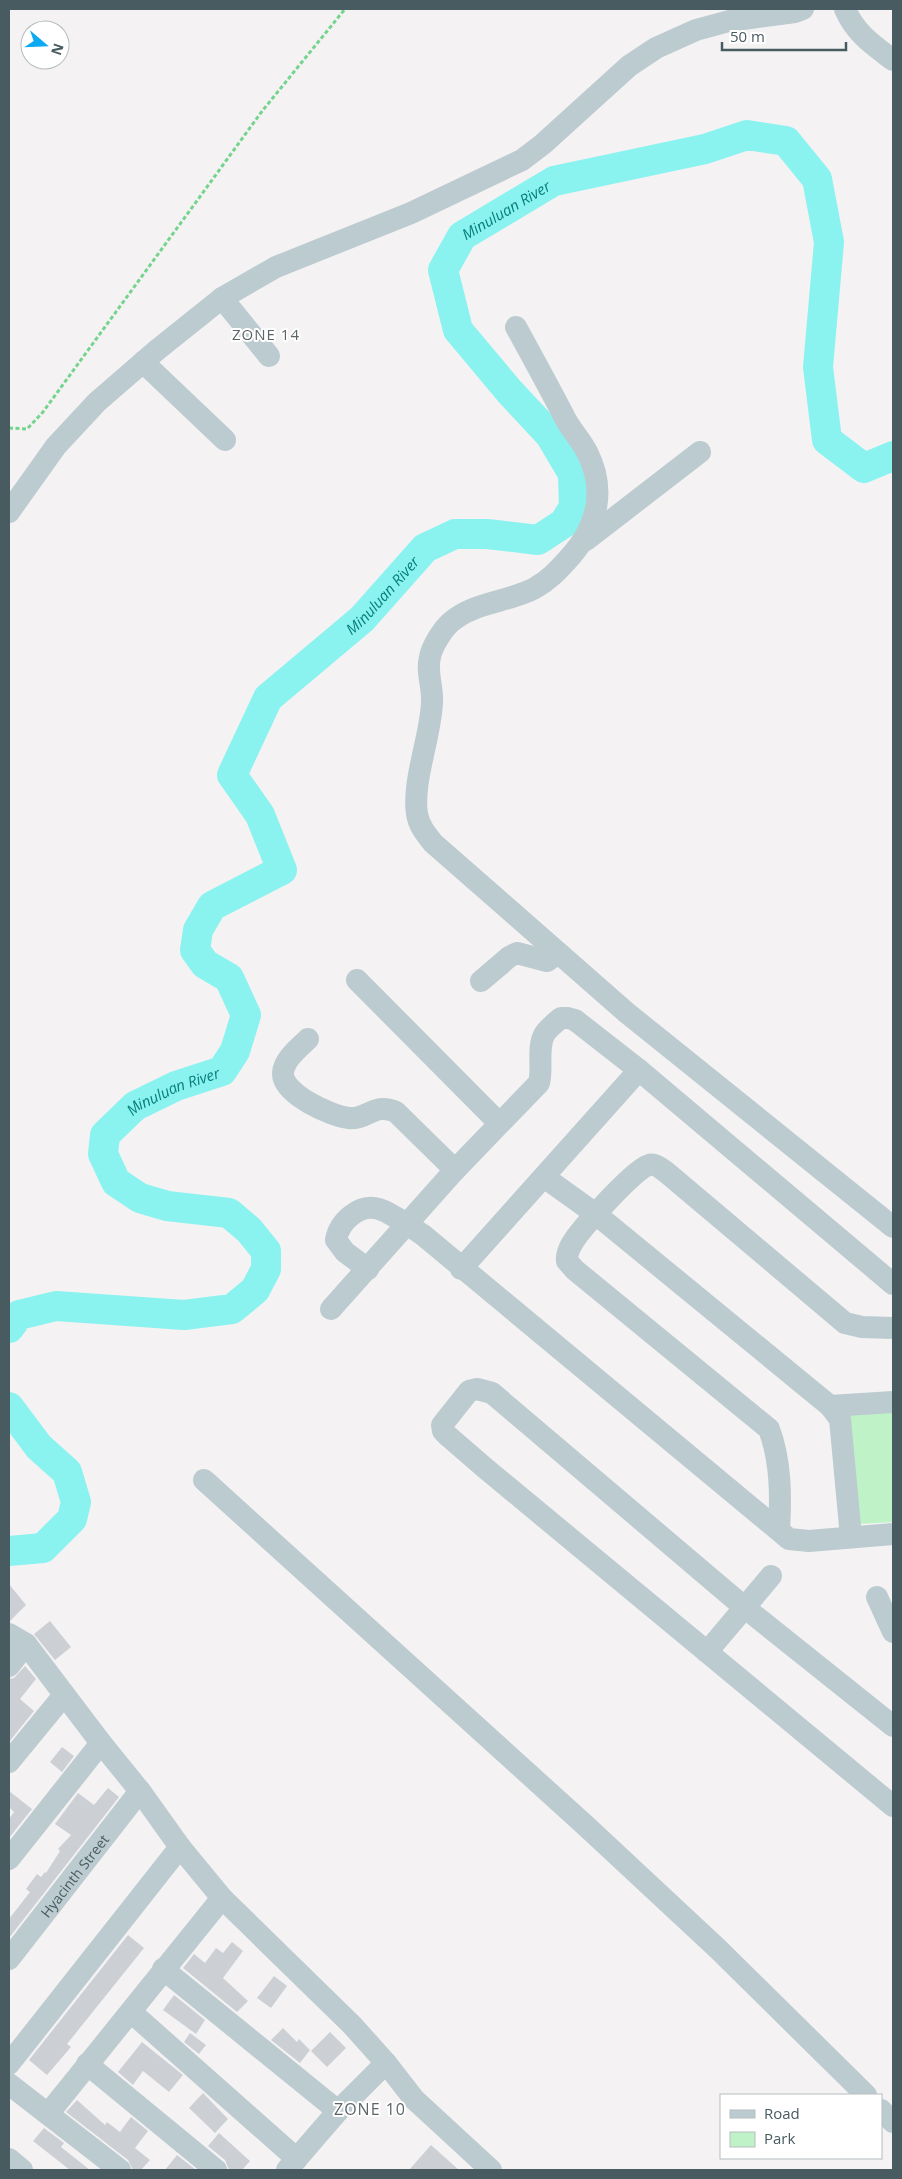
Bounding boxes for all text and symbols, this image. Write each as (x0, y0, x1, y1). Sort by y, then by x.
north arrow (20, 20, 70, 70)
scale bar (722, 20, 846, 52)
text: 50 m (730, 26, 765, 46)
text: N (47, 41, 69, 58)
water label: Minuluan River (458, 175, 555, 244)
district label: ZONE 14 (232, 324, 300, 344)
water label: Minuluan River (341, 551, 424, 639)
water label: Minuluan River (122, 1062, 223, 1119)
street label: Hyacinth Street (36, 1830, 113, 1921)
legend (720, 2094, 882, 2159)
district label: ZONE 10 (334, 2098, 406, 2120)
text: Road (764, 2103, 800, 2123)
text: Park (764, 2128, 795, 2148)

